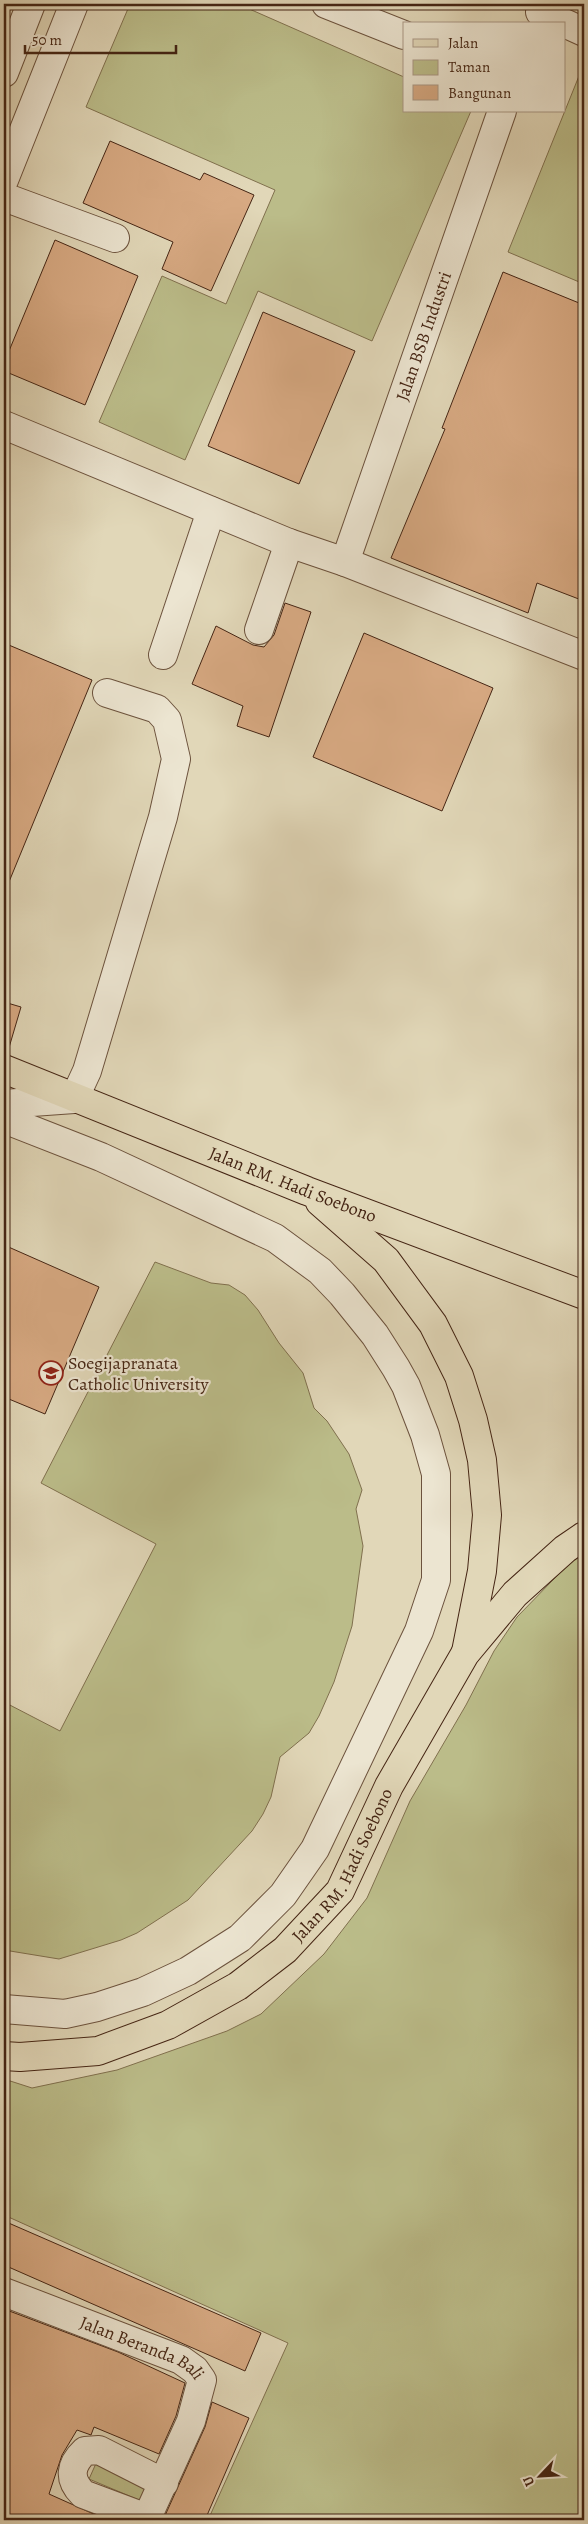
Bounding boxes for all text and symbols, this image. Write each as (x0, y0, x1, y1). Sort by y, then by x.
scale bar (25, 22, 176, 54)
legend (403, 22, 566, 112)
text: 50 m (32, 30, 62, 50)
text: Jalan (448, 33, 478, 53)
text: Taman (448, 57, 490, 77)
text: Bangunan (448, 83, 511, 103)
street label: Jalan BSB Industri (390, 268, 457, 404)
street label: Jalan RM. Hadi Soebono (205, 1141, 380, 1228)
place label: Soegijapranata Catholic University (68, 1351, 210, 1396)
school or university icon: Soegijapranata Catholic University (38, 1360, 64, 1386)
street label: Jalan RM. Hadi Soebono (286, 1784, 398, 1947)
street label: Jalan Beranda Bali (76, 2310, 210, 2384)
north arrow (516, 2452, 566, 2502)
text: U (518, 2473, 539, 2489)

